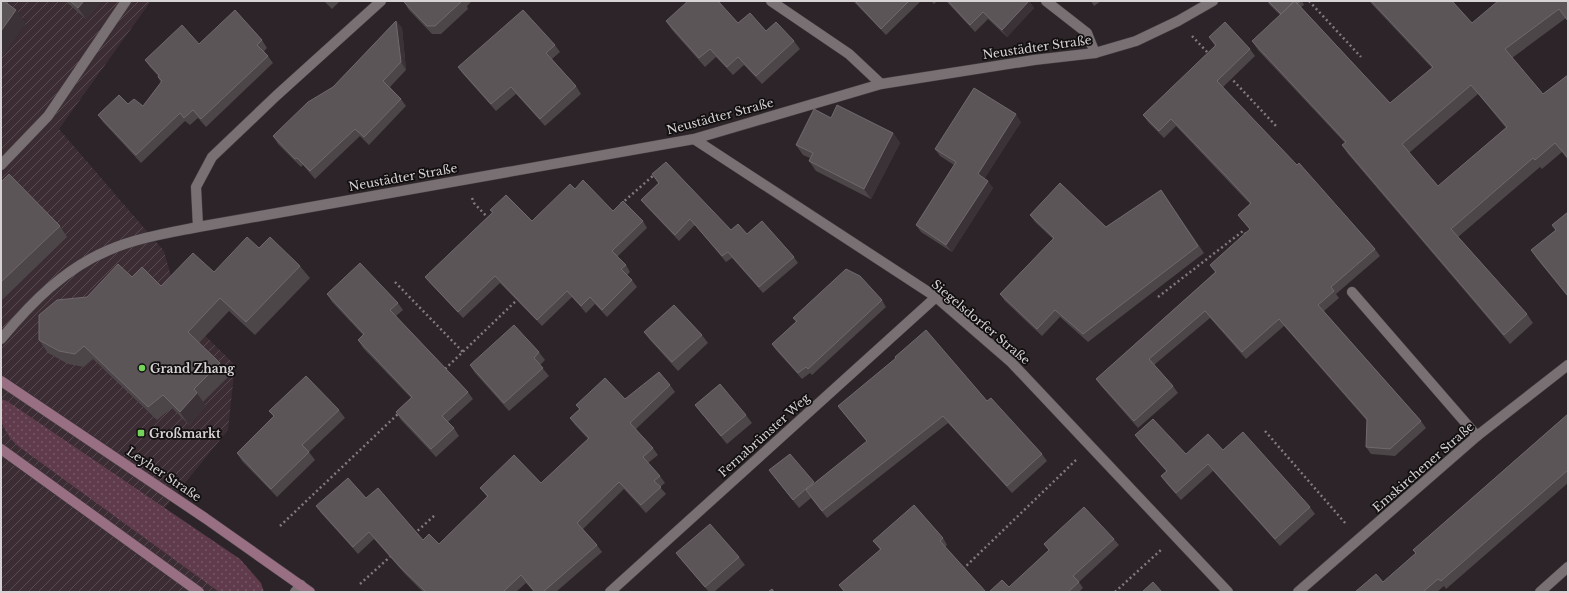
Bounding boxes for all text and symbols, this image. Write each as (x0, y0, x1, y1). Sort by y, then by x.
street label: Neustädter Straße (981, 32, 1093, 62)
street label: Neustädter Straße (665, 94, 775, 137)
street label: Neustädter Straße (348, 160, 459, 194)
street label: Siegelsdorfer Straße (929, 276, 1033, 368)
place label: Grand Zhang (150, 361, 235, 376)
marker: Grand Zhang (137, 363, 147, 373)
street label: Fernabrünster Weg (715, 390, 813, 480)
street label: Emskirchener Straße (1369, 419, 1477, 515)
place label: Großmarkt (149, 426, 221, 441)
marker: Großmarkt (136, 428, 146, 438)
street label: Leyher Straße (124, 444, 204, 505)

